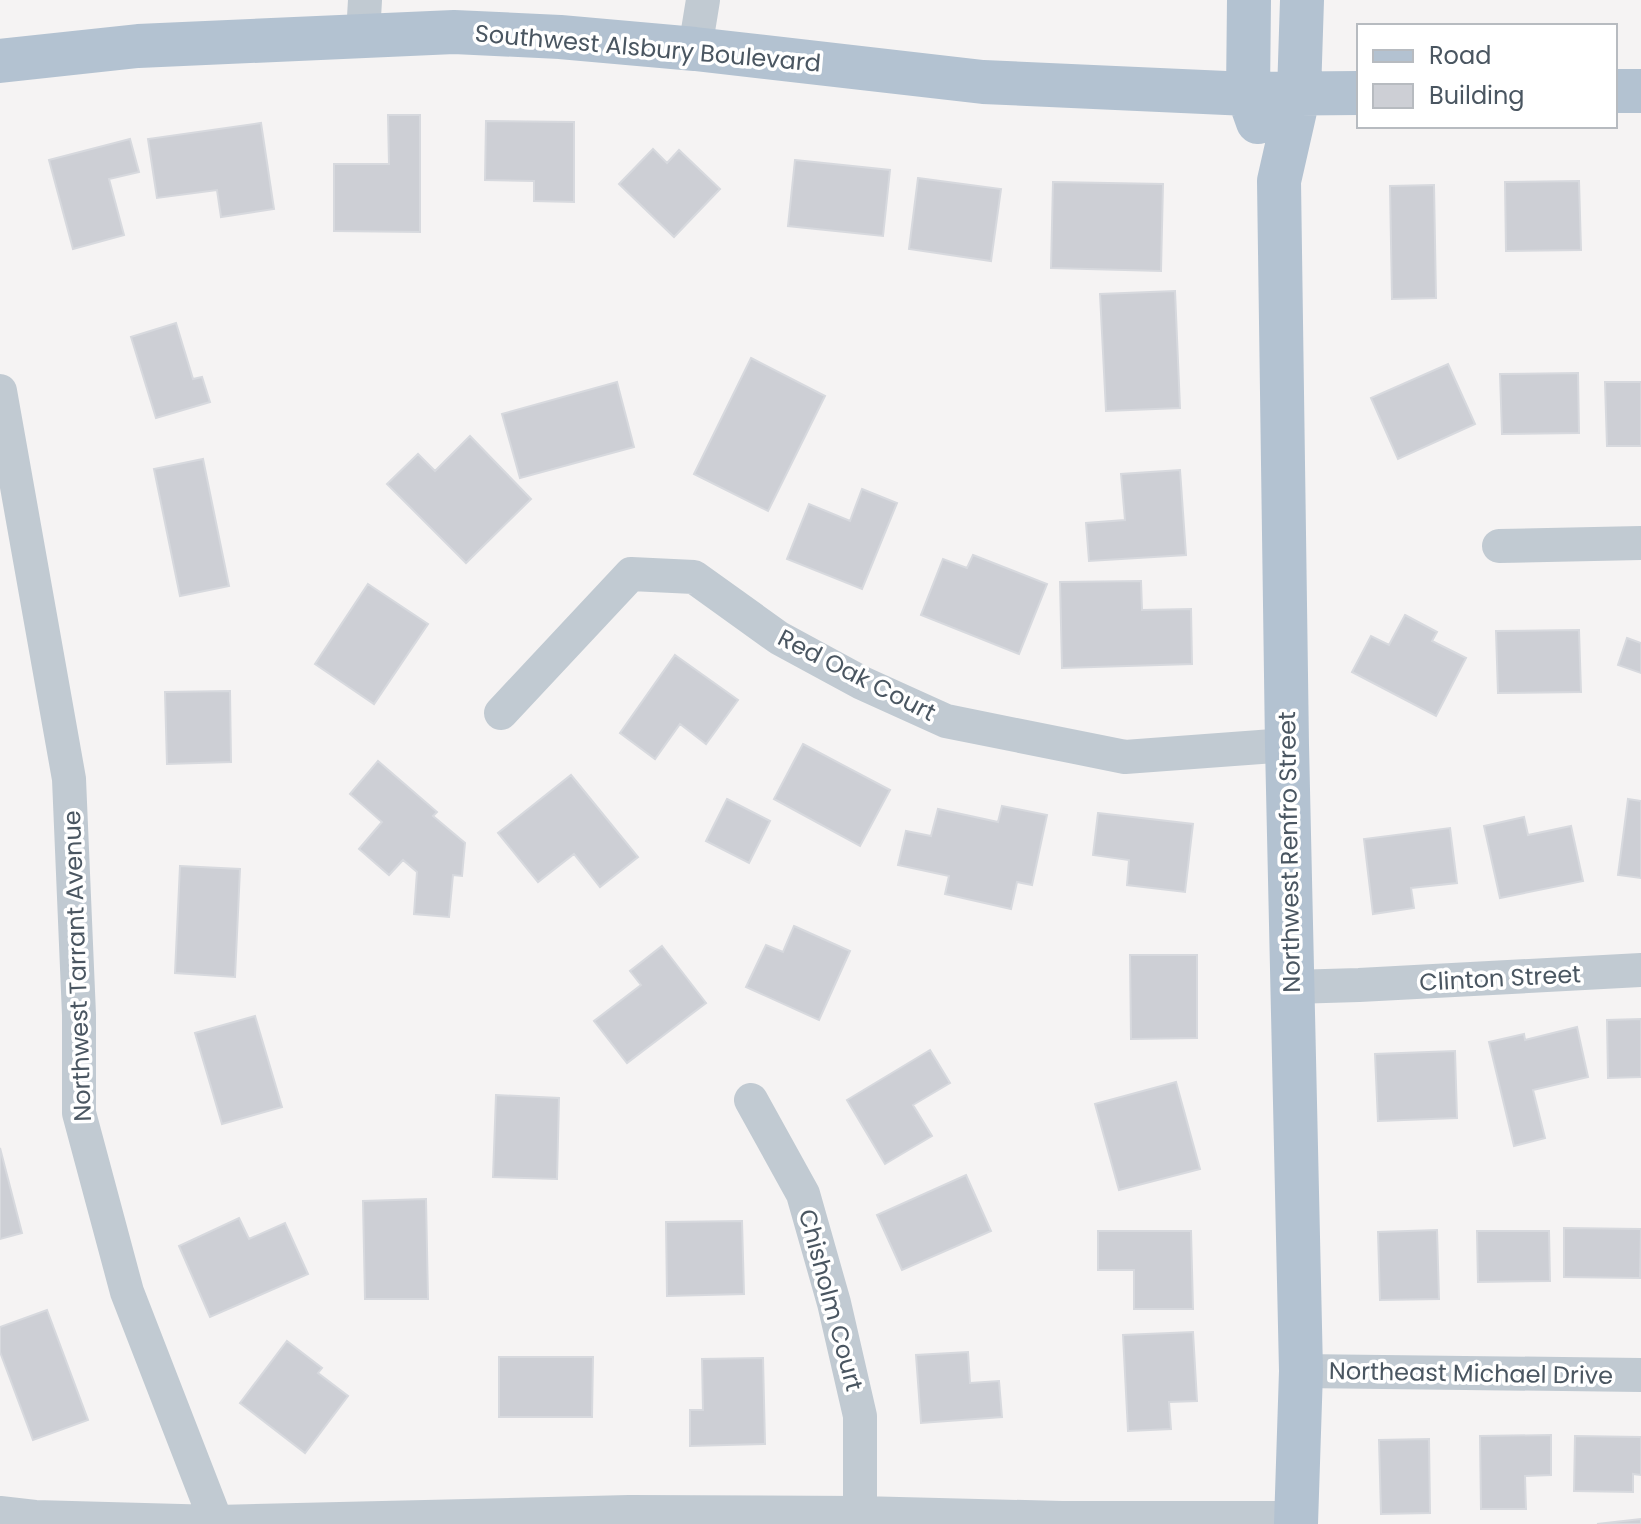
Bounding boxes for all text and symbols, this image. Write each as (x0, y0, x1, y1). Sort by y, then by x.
street label: Southwest Alsbury Boulevard (474, 16, 822, 80)
legend (1357, 24, 1617, 128)
text: Road (1429, 39, 1491, 72)
text: Building (1429, 79, 1525, 112)
street label: Red Oak Court (772, 621, 942, 729)
street label: Northwest Renfro Street (1270, 711, 1308, 993)
street label: Northwest Tarrant Avenue (55, 810, 99, 1122)
street label: Clinton Street (1418, 957, 1582, 999)
street label: Chisholm Court (791, 1205, 871, 1395)
street label: Northeast Michael Drive (1329, 1354, 1613, 1392)

